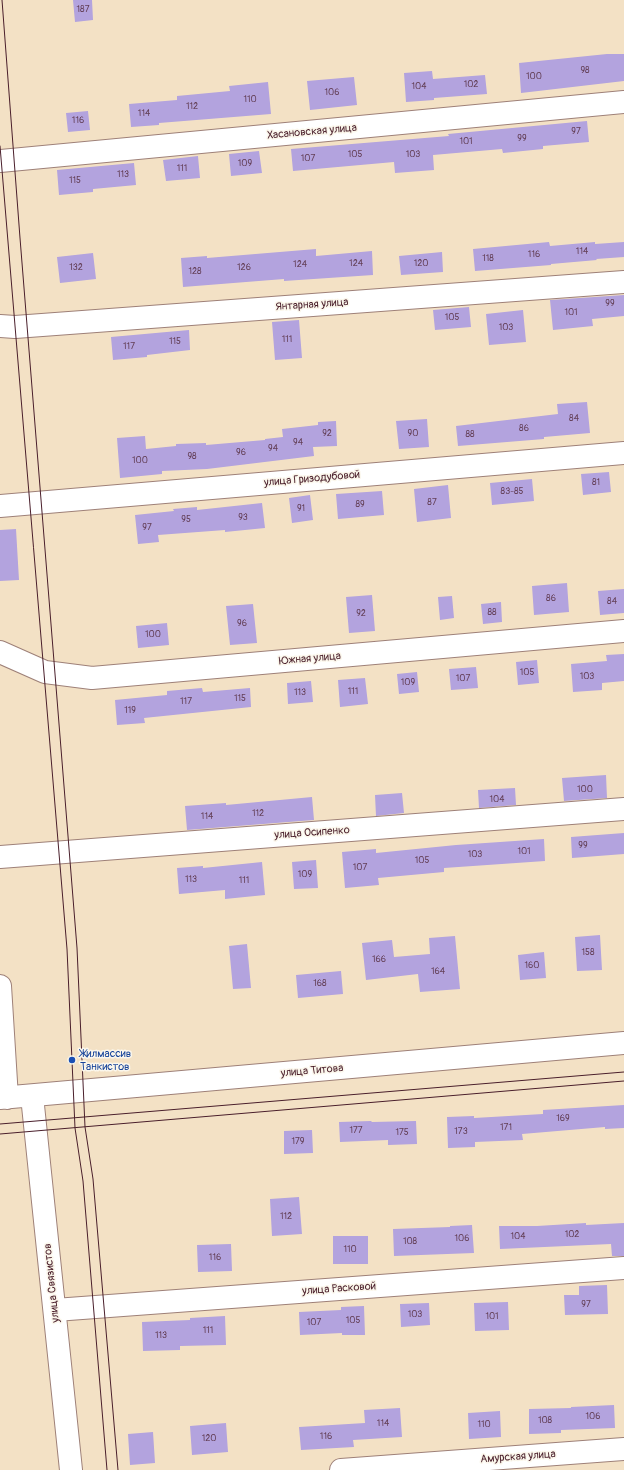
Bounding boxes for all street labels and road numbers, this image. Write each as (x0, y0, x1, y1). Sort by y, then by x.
street label: Хасановская улица (267, 122, 357, 142)
street label: Янтарная улица (275, 296, 349, 314)
street label: улица Гризодубовой (263, 468, 361, 490)
street label: Южная улица (279, 650, 341, 668)
street label: улица Осипенко (274, 824, 350, 842)
street label: улица Титова (280, 1062, 344, 1080)
street label: улица Связистов (41, 1243, 63, 1323)
street label: улица Расковой (302, 1280, 376, 1298)
street label: Амурская улица (480, 1448, 556, 1466)

